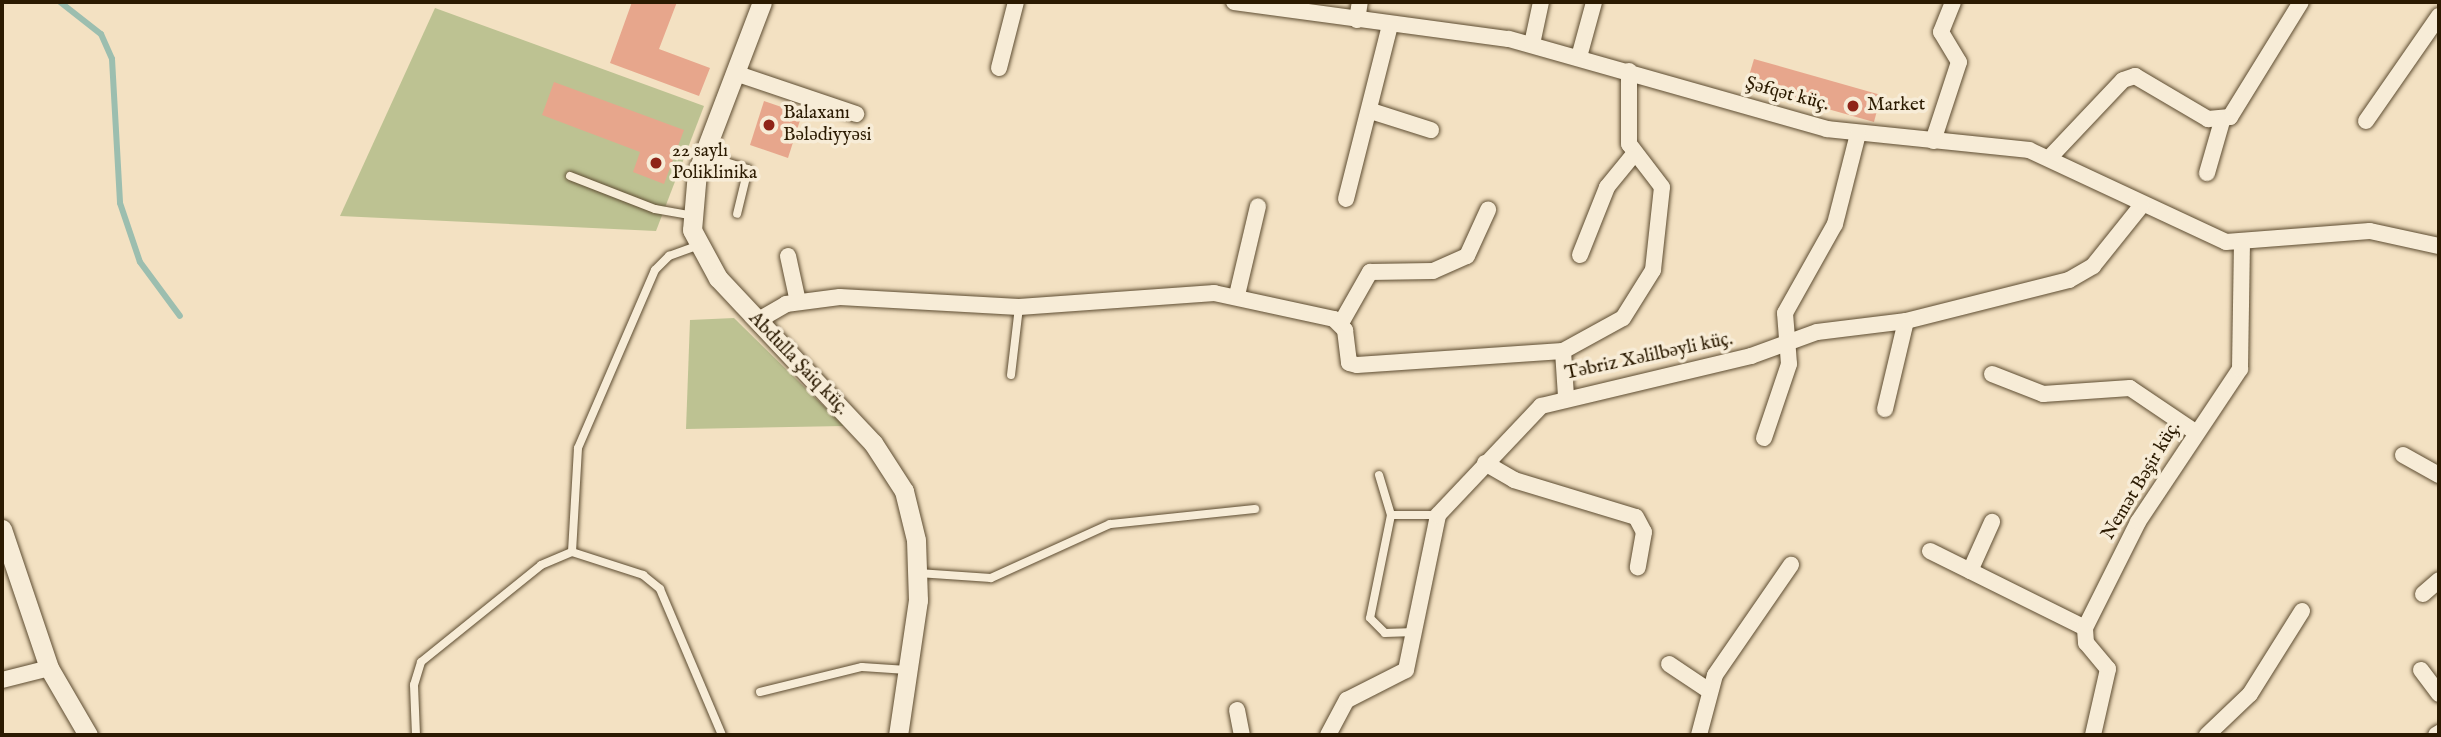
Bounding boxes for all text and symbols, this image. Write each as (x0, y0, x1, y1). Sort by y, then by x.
street label: Şəfqət küç. (1743, 73, 1831, 117)
place label: Market (1867, 95, 1925, 117)
marker: Market (1845, 98, 1861, 114)
place label: Balaxanı Bələdiyyəsi (783, 103, 872, 147)
marker: Balaxanı Bələdiyyəsi (761, 117, 777, 133)
place label: 22 saylı Poliklinika (672, 141, 757, 185)
marker: 22 saylı Poliklinika (646, 153, 666, 173)
street label: Abdulla Şaiq küç. (743, 308, 853, 420)
street label: Təbriz Xəlilbəyli küç. (1563, 328, 1735, 386)
street label: Nemət Bəşir küç. (2098, 417, 2186, 545)

